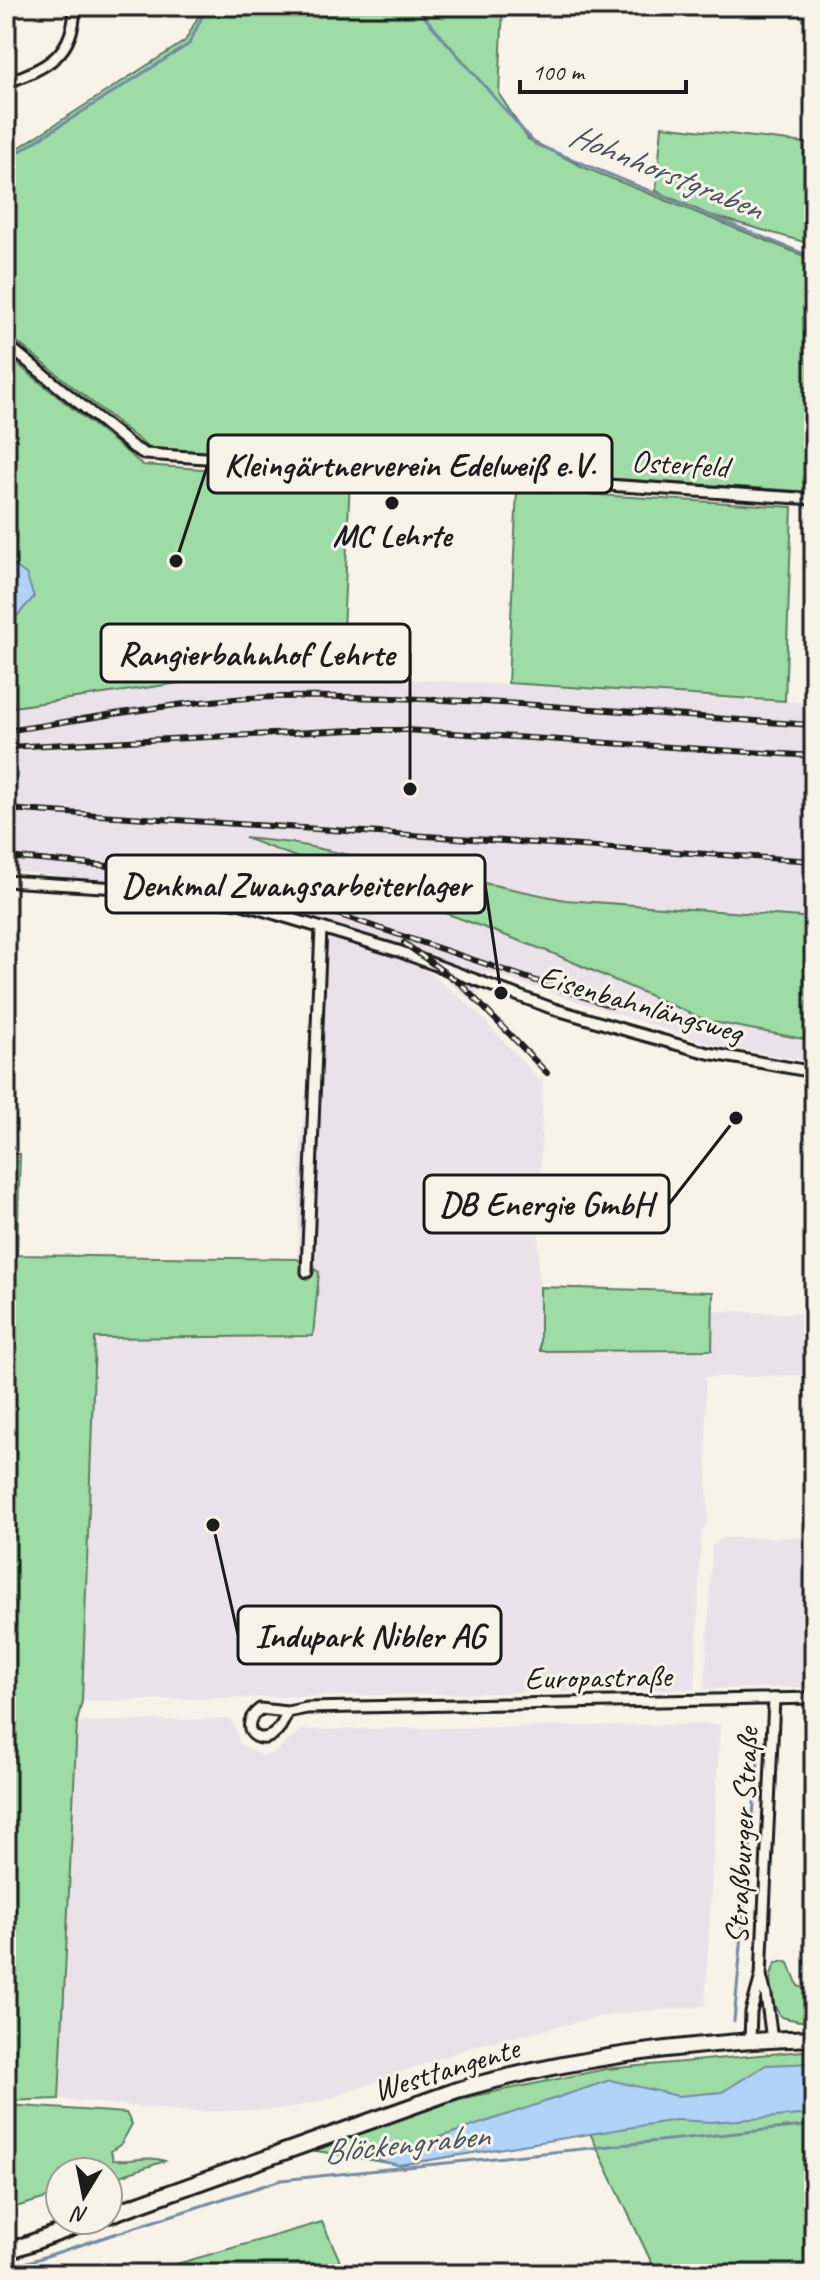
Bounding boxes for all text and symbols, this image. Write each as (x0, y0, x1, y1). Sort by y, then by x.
scale bar (520, 44, 686, 94)
text: 100 m (532, 57, 586, 87)
water label: Hohnhorstgraben (563, 113, 771, 230)
callout: Kleingärtnerverein Edelweiß e.V. (208, 435, 612, 493)
street label: Osterfeld (630, 440, 734, 488)
text: Kleingärtnerverein Edelweiß e.V. (224, 443, 597, 486)
marker: MC Lehrte (383, 494, 401, 512)
place label: MC Lehrte (332, 515, 454, 556)
callout: Rangierbahnhof Lehrte (101, 624, 410, 682)
text: Rangierbahnhof Lehrte (118, 632, 398, 675)
callout: Denkmal Zwangsarbeiterlager (106, 855, 485, 913)
text: Denkmal Zwangsarbeiterlager (122, 863, 474, 906)
street label: Eisenbahnlängsweg (535, 955, 750, 1053)
callout: DB Energie GmbH (424, 1175, 669, 1233)
text: DB Energie GmbH (440, 1182, 658, 1225)
callout: Indupark Nibler AG (238, 1606, 501, 1664)
text: Indupark Nibler AG (255, 1614, 489, 1657)
street label: Europastraße (524, 1655, 674, 1699)
street label: Straßburger Straße (716, 1724, 768, 1945)
street label: Westtangente (368, 2027, 526, 2111)
water label: Blöckengraben (321, 2113, 493, 2173)
north arrow (44, 2156, 124, 2236)
text: N (68, 2199, 90, 2230)

